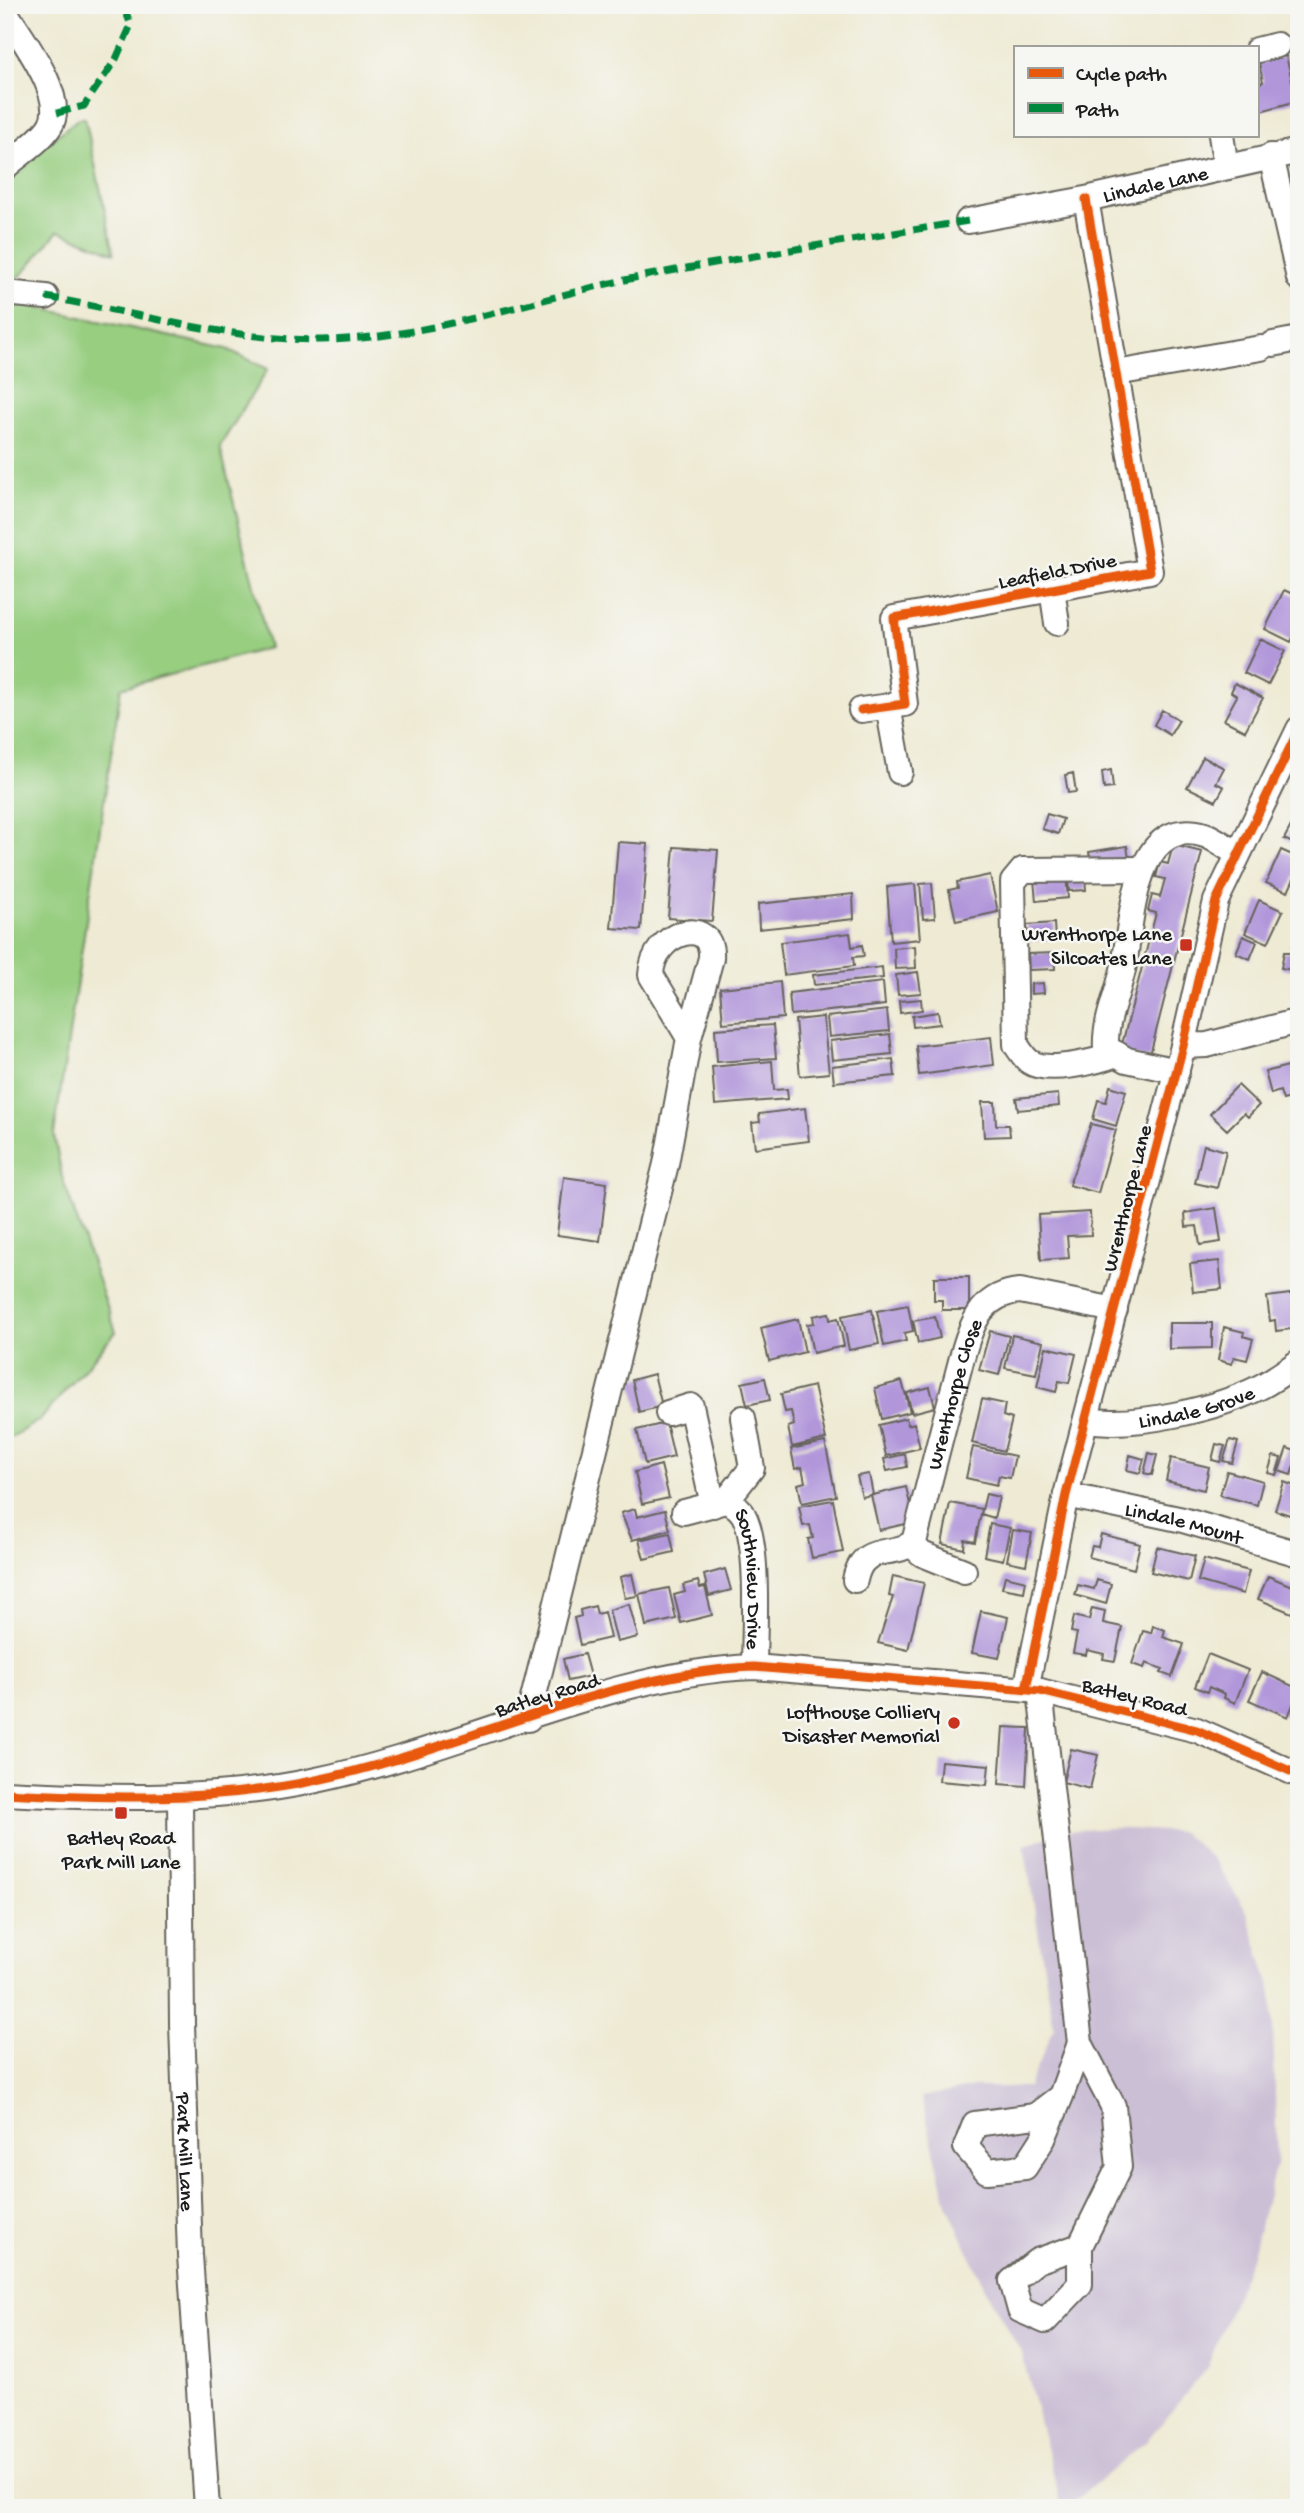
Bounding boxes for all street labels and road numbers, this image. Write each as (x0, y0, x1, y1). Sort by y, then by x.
street label: Lindale Lane (1101, 163, 1212, 211)
street label: Leafield Drive (997, 550, 1120, 597)
street label: Wrenthorpe Lane (1099, 1122, 1160, 1275)
street label: Wrenthorpe Close (924, 1314, 991, 1473)
street label: Lindale Grove (1138, 1382, 1260, 1436)
street label: Lindale Mount (1122, 1499, 1247, 1553)
street label: Southview Drive (727, 1505, 764, 1651)
street label: Batley Road (492, 1669, 605, 1725)
street label: Batley Road (1078, 1674, 1191, 1725)
street label: Park Mill Lane (168, 2091, 198, 2213)

